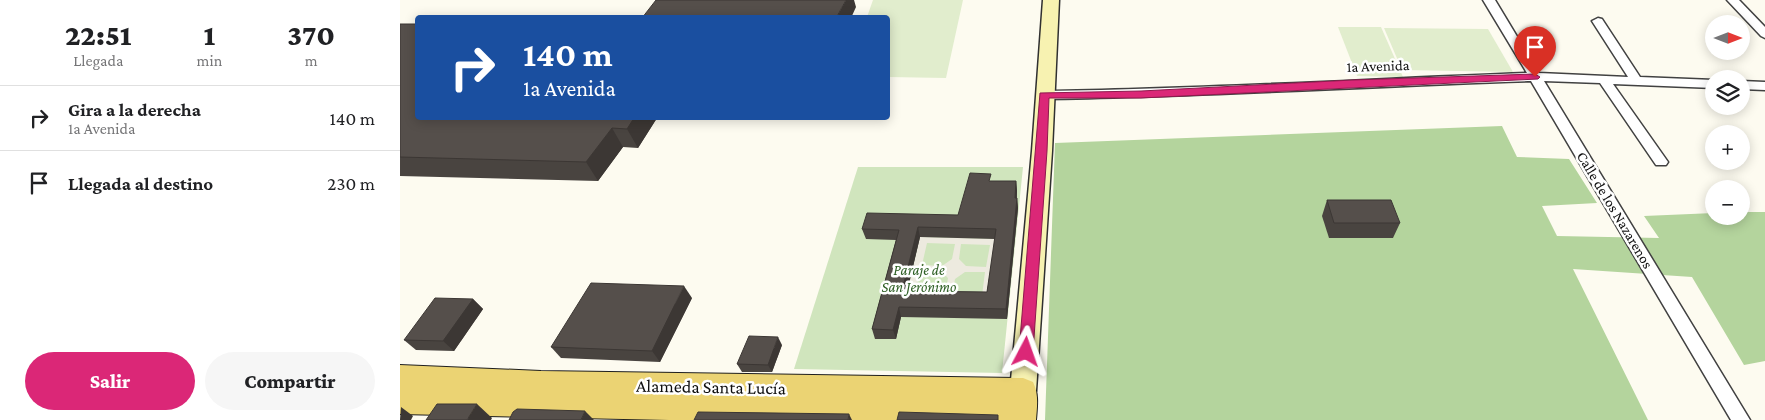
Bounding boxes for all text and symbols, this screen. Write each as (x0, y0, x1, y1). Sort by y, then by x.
north arrow (1705, 15, 1750, 60)
map controls (1705, 15, 1750, 225)
text: 22:51 (65, 18, 131, 51)
text: 1 (204, 18, 215, 51)
text: 370 (287, 18, 335, 51)
pin (1514, 26, 1556, 77)
icon: arrive (1521, 33, 1549, 61)
icon: right (440, 35, 505, 100)
text: 140 m (523, 35, 613, 74)
text: Llegada (73, 52, 123, 69)
text: min (197, 52, 222, 69)
text: m (305, 52, 318, 69)
street label: 1a Avenida (1346, 57, 1410, 75)
button: layers (1705, 70, 1750, 115)
text: 1a Avenida (523, 76, 616, 101)
text: Gira a la derecha (68, 99, 201, 120)
icon: right (25, 104, 53, 132)
text: 140 m (329, 108, 375, 129)
text: 1a Avenida (68, 120, 135, 137)
button: + (1705, 125, 1750, 170)
street label: Calle de los Nazarenos (1574, 149, 1656, 271)
icon: arrive (25, 169, 53, 197)
text: Llegada al destino (68, 173, 213, 194)
text: 230 m (327, 173, 375, 194)
button: − (1705, 180, 1750, 225)
park label: Paraje de San Jerónimo (881, 262, 957, 296)
position arrow (999, 325, 1051, 377)
button: Salir (25, 352, 195, 410)
button: Compartir (205, 352, 375, 410)
street label: Alameda Santa Lucía (636, 376, 786, 398)

